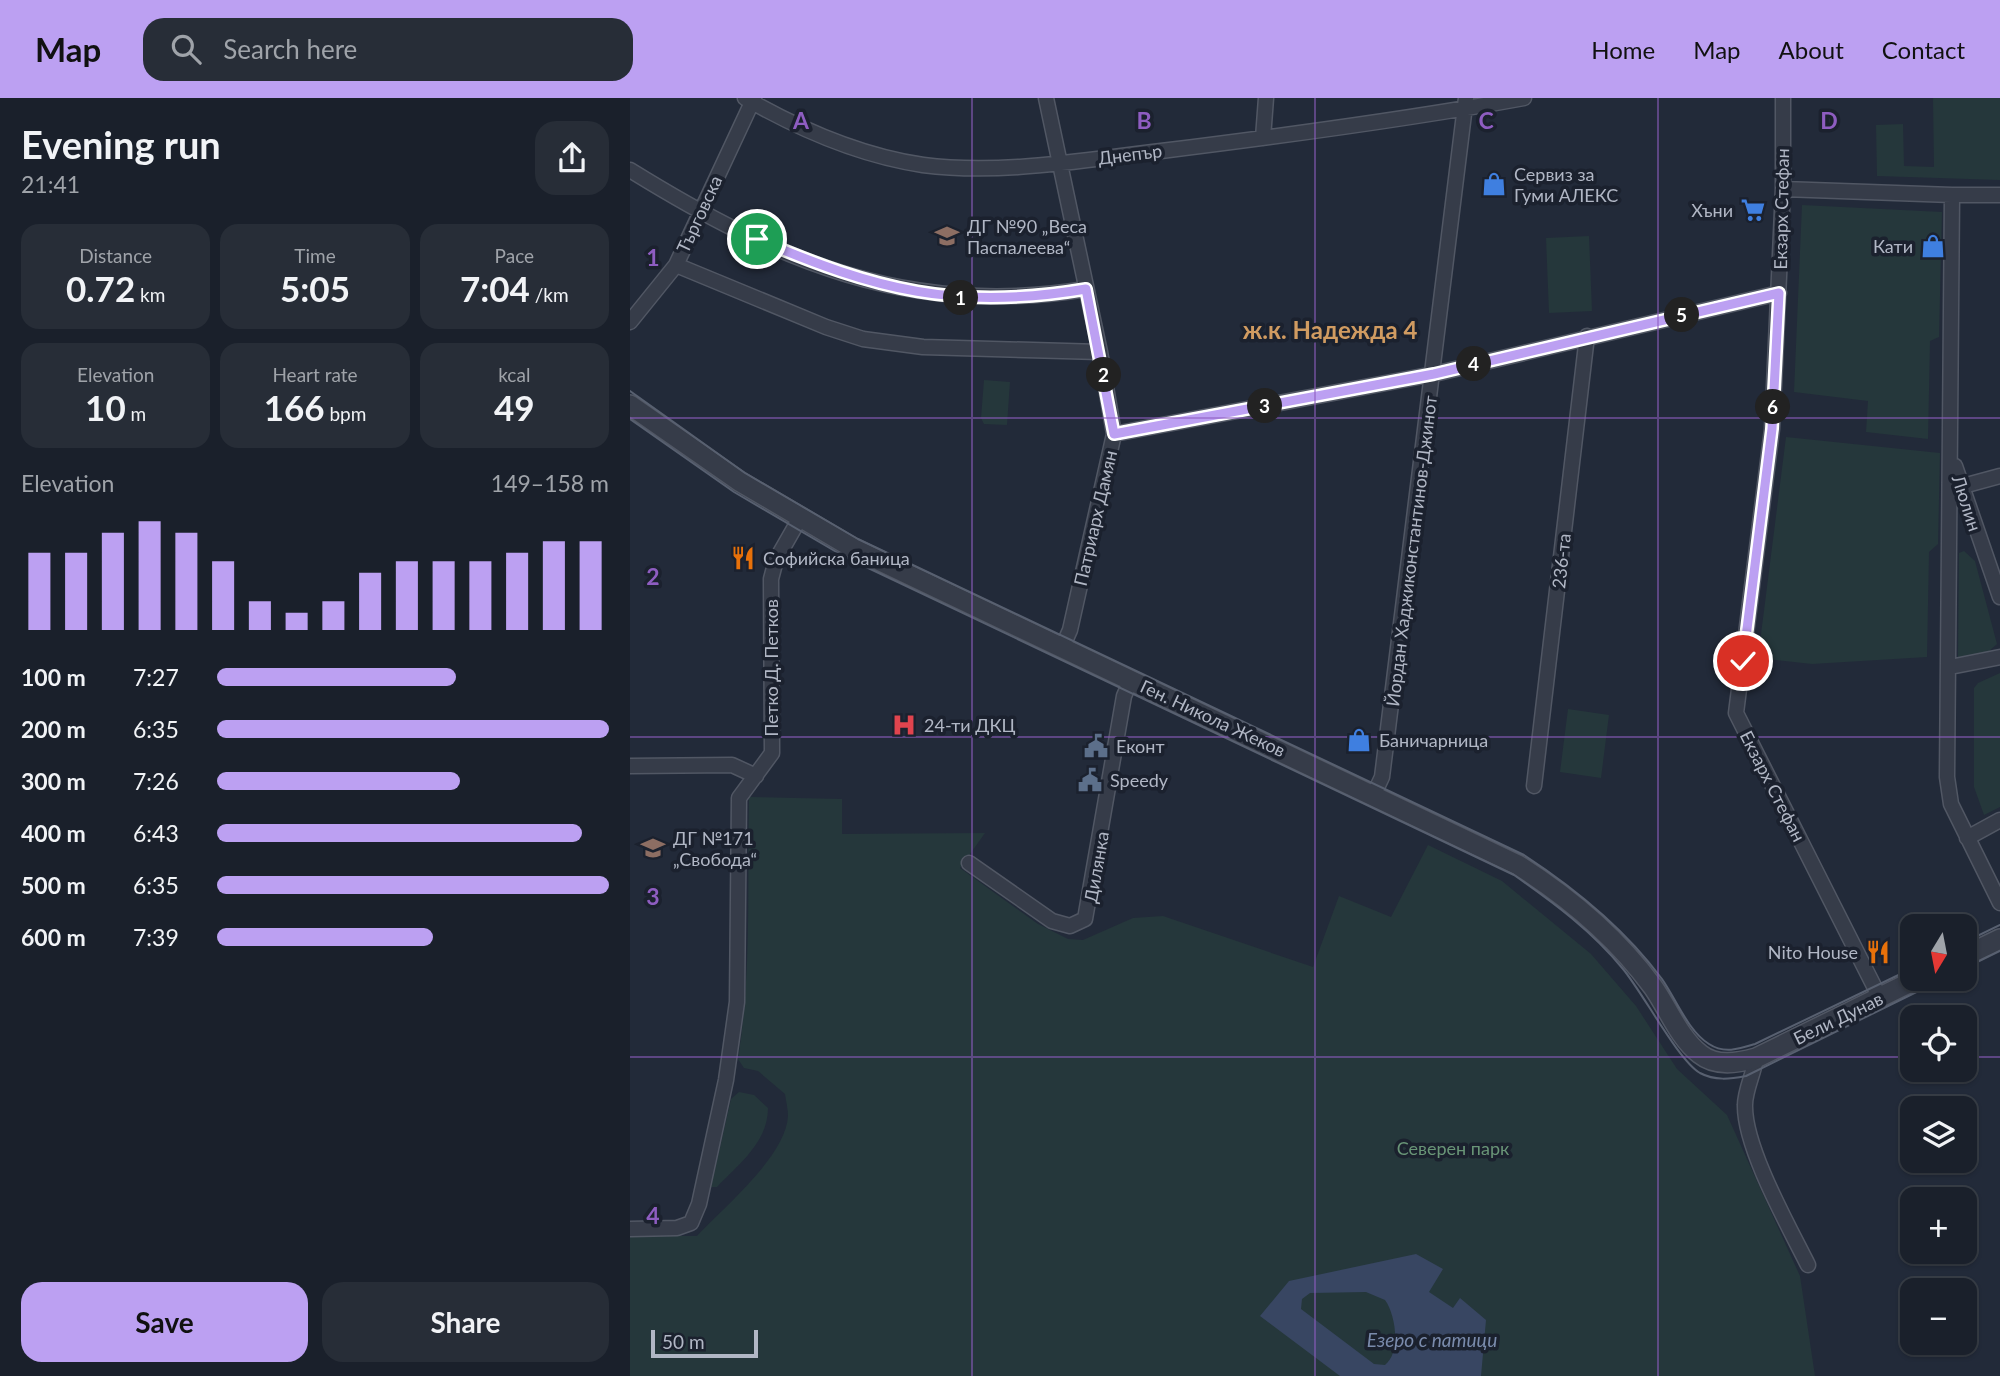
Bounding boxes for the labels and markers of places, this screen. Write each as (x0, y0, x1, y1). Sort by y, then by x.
place label: Сервиз за Гуми АЛЕКС (1514, 163, 1618, 206)
shop icon: Сервиз за Гуми АЛЕКС (1480, 170, 1508, 198)
supermarket icon: Хъни (1739, 196, 1767, 224)
place label: Хъни (1691, 199, 1733, 221)
pin (727, 209, 787, 269)
place label: ДГ №90 „Веса Паспалеева“ (967, 215, 1087, 258)
school or university icon: ДГ №90 „Веса Паспалеева“ (933, 222, 961, 250)
shop icon: Кати (1919, 232, 1947, 260)
place label: Кати (1873, 235, 1913, 257)
pin: 1 (944, 280, 978, 316)
pin: 5 (1664, 298, 1700, 332)
pin: 4 (1456, 346, 1492, 382)
pin: 2 (1086, 358, 1121, 392)
pin: 3 (1248, 388, 1282, 424)
pin: 6 (1756, 390, 1790, 424)
restaurant icon: Софийска баница (729, 544, 757, 572)
place label: Софийска баница (763, 547, 910, 569)
pin (1713, 631, 1773, 691)
hospital icon: 24-ти ДКЦ (890, 711, 918, 739)
place label: 24-ти ДКЦ (924, 714, 1016, 736)
shop icon: Баничарница (1345, 726, 1373, 754)
place label: Баничарница (1379, 729, 1488, 751)
public building icon: Еконт (1082, 732, 1110, 760)
place label: Еконт (1116, 735, 1165, 757)
public building icon: Speedy (1076, 766, 1104, 794)
place label: Speedy (1110, 769, 1169, 791)
place label: ДГ №171 „Свобода“ (673, 827, 757, 870)
school or university icon: ДГ №171 „Свобода“ (639, 834, 667, 862)
restaurant icon: Nito House (1864, 938, 1892, 966)
place label: Nito House (1768, 941, 1858, 963)

